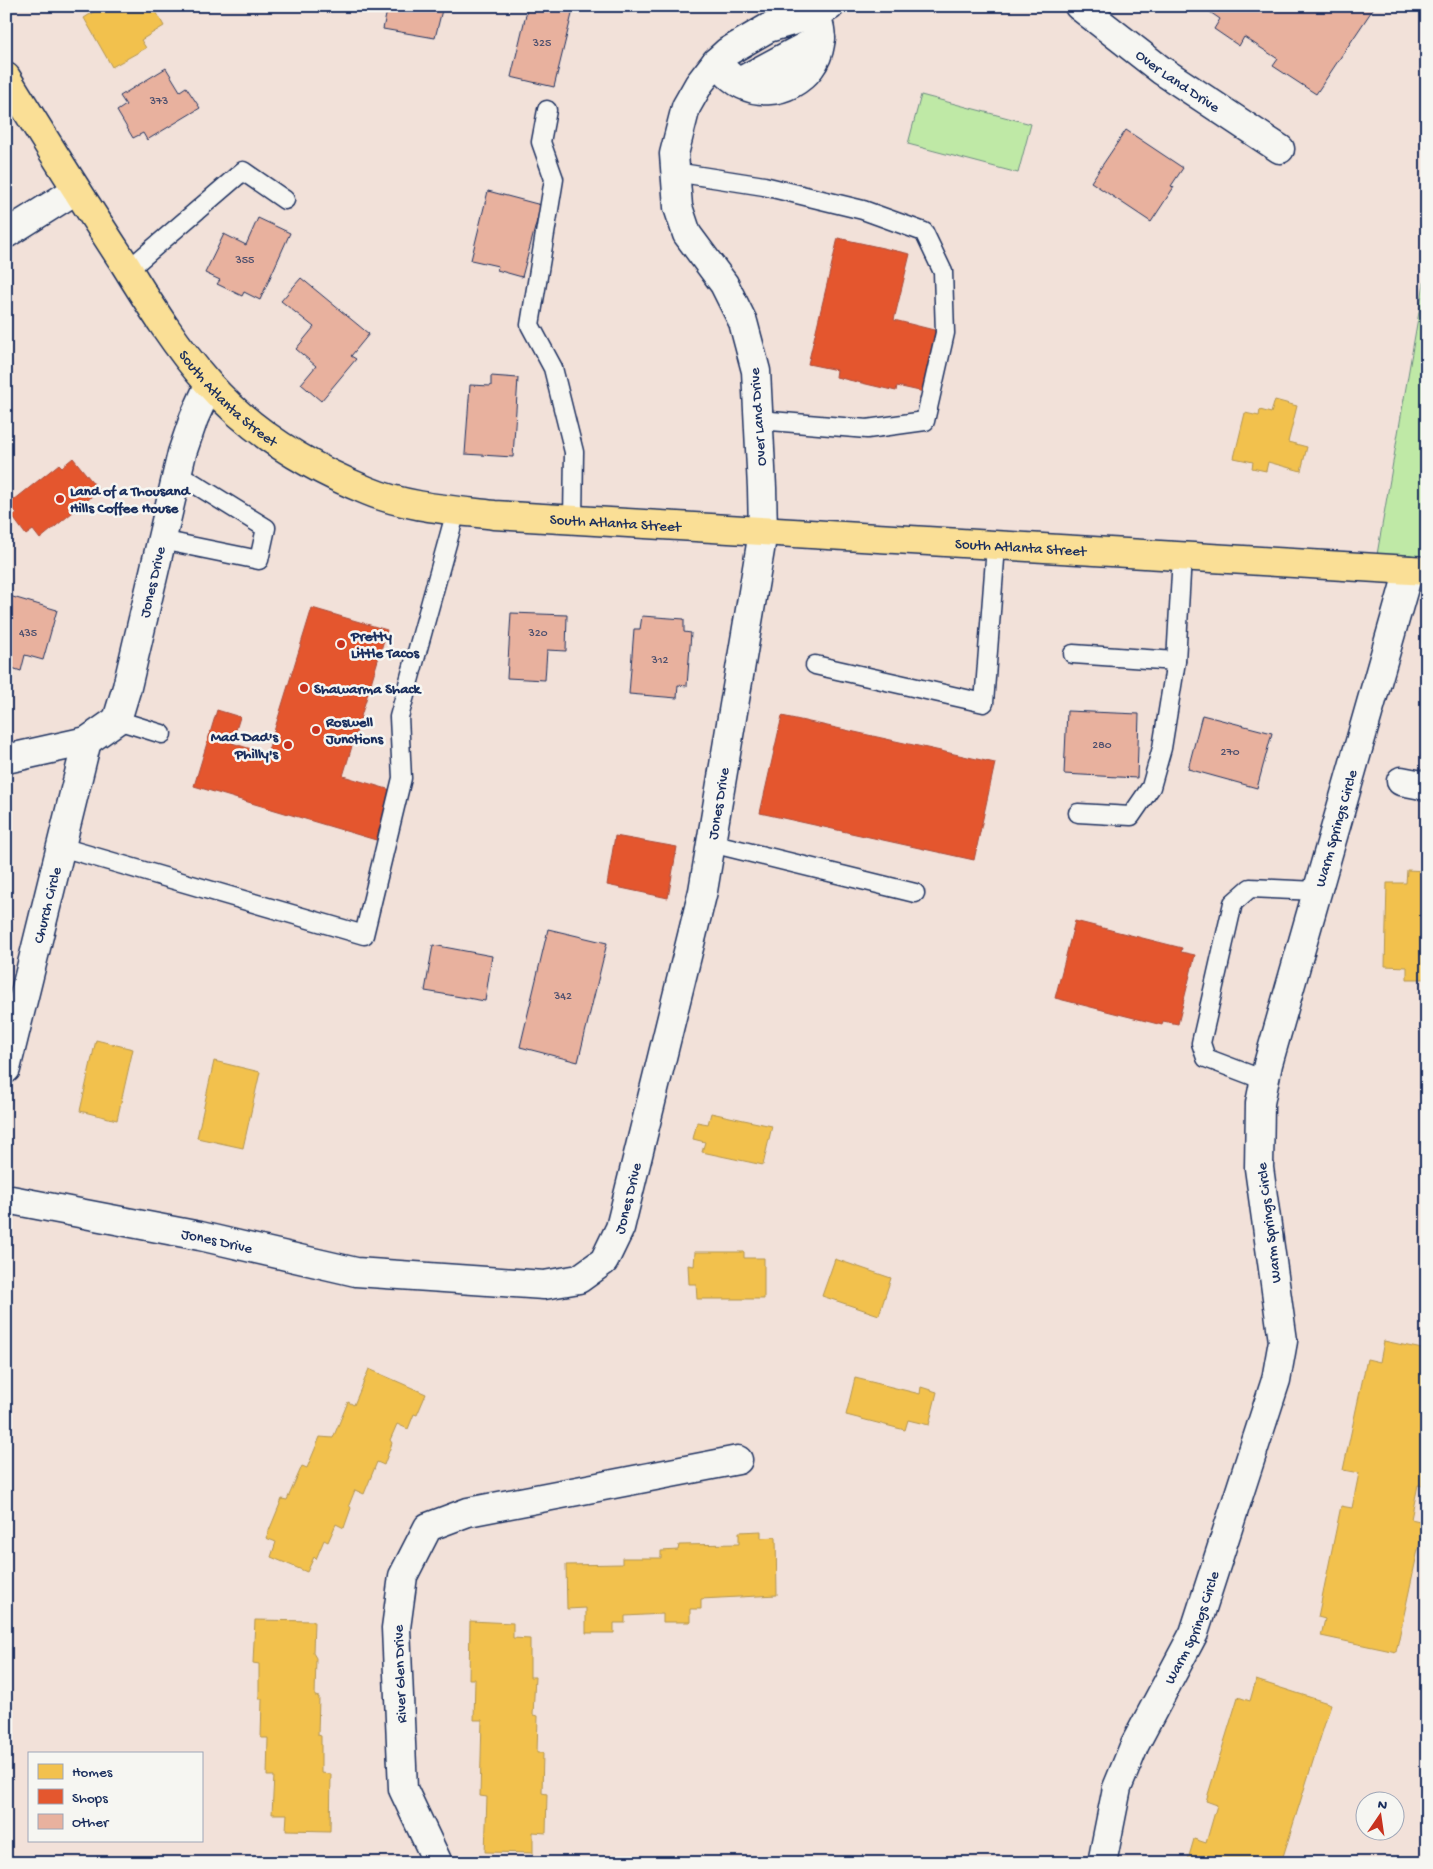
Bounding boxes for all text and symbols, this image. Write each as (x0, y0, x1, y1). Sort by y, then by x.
house number: 325 (532, 37, 551, 51)
street label: Over Land Drive (1131, 47, 1223, 118)
house number: 373 (149, 95, 168, 109)
house number: 355 (235, 254, 254, 268)
street label: South Atlanta Street (174, 347, 282, 453)
street label: Over Land Drive (747, 367, 771, 466)
place label: Land of a Thousand Hills Coffee House (70, 483, 192, 518)
marker: Land of a Thousand Hills Coffee House (54, 493, 66, 505)
street label: South Atlanta Street (549, 511, 683, 537)
street label: South Atlanta Street (954, 536, 1089, 562)
street label: Jones Drive (137, 545, 171, 620)
house number: 435 (19, 627, 37, 641)
house number: 320 (528, 627, 548, 641)
place label: Pretty Little Tacos (350, 628, 421, 663)
marker: Pretty Little Tacos (335, 638, 347, 650)
house number: 312 (651, 654, 669, 668)
place label: Shawarma Shack (314, 681, 423, 699)
marker: Shawarma Shack (298, 682, 310, 694)
place label: Roswell Junctions (325, 714, 384, 749)
marker: Roswell Junctions (310, 724, 322, 736)
place label: Mad Dad's Philly's (211, 729, 279, 764)
marker: Mad Dad's Philly's (282, 739, 294, 751)
house number: 280 (1092, 739, 1112, 753)
house number: 270 (1221, 746, 1240, 760)
street label: Jones Drive (705, 766, 735, 841)
street label: Warm Springs Circle (1312, 768, 1363, 890)
street label: Church Circle (30, 865, 67, 946)
house number: 342 (553, 990, 572, 1004)
street label: Jones Drive (611, 1161, 647, 1238)
street label: Warm Springs Circle (1254, 1161, 1286, 1284)
street label: Jones Drive (180, 1226, 254, 1259)
street label: Warm Springs Circle (1161, 1569, 1225, 1688)
street label: River Glen Drive (390, 1624, 412, 1723)
legend (28, 1752, 202, 1842)
text: Homes (72, 1764, 113, 1782)
text: Shops (72, 1790, 108, 1808)
north arrow (1356, 1792, 1406, 1842)
text: N (1376, 1796, 1389, 1815)
text: Other (72, 1814, 110, 1832)

